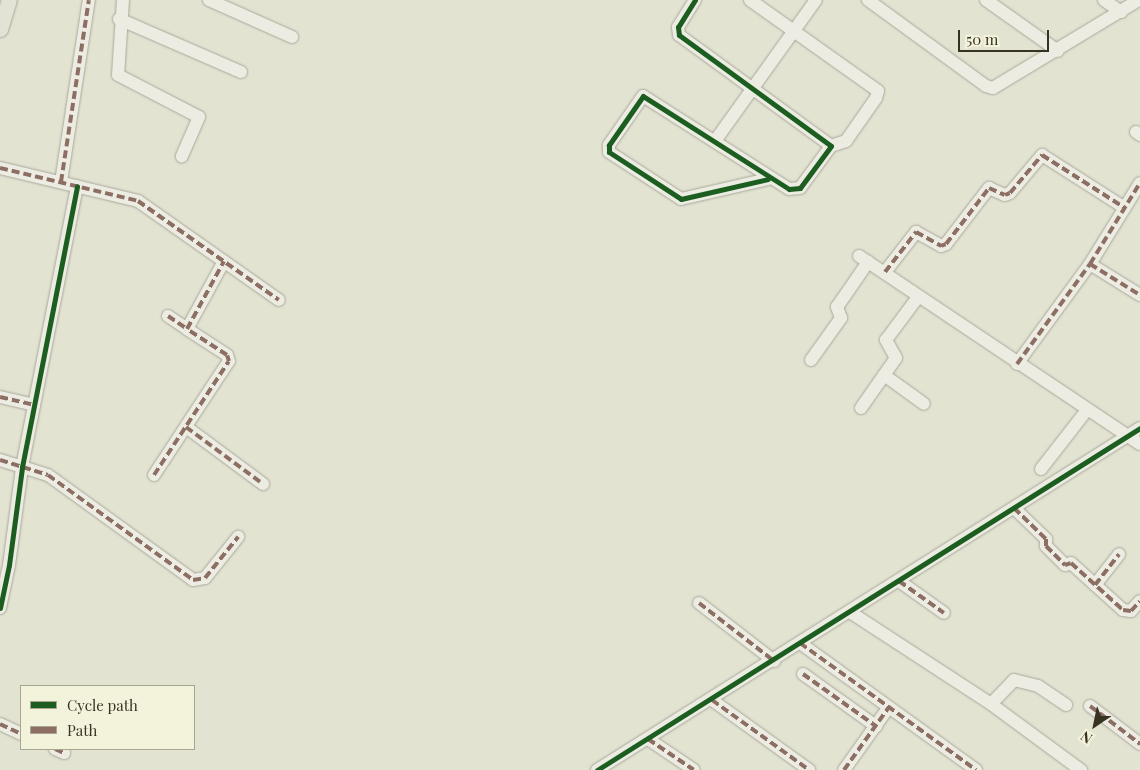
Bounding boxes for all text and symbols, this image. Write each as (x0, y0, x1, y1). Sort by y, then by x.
scale bar (960, 20, 1051, 52)
text: 50 m (966, 29, 998, 49)
legend (20, 685, 195, 750)
text: Cycle path (67, 695, 138, 715)
north arrow (1070, 700, 1120, 750)
text: Path (67, 720, 97, 740)
text: N (1077, 727, 1096, 749)

